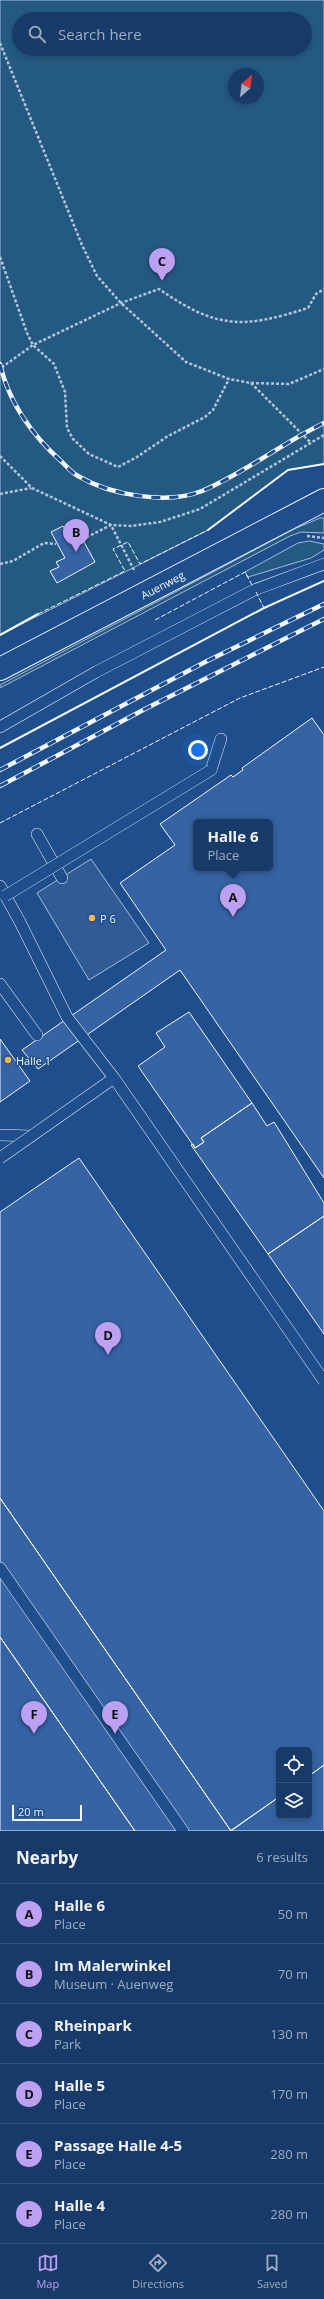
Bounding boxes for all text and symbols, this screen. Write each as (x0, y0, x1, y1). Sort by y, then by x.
search box (12, 12, 312, 56)
icon: search (26, 23, 48, 45)
text: Search here (58, 24, 142, 44)
north arrow (228, 68, 264, 104)
pin: C (149, 248, 175, 281)
pin: B (63, 519, 89, 552)
street label: Auenweg (138, 567, 187, 602)
your location (188, 740, 208, 760)
popup (193, 819, 273, 871)
text: Halle 6 (207, 826, 259, 846)
text: Place (207, 846, 239, 864)
pin: A (220, 884, 246, 917)
place label: P 6 (100, 911, 116, 926)
marker: P 6 (87, 913, 97, 923)
place label: Halle 1 (16, 1053, 51, 1068)
marker: Halle 1 (3, 1055, 13, 1065)
pin: D (95, 1322, 121, 1355)
pin: F (21, 1701, 47, 1734)
pin: E (102, 1701, 128, 1734)
map controls (276, 1747, 312, 1819)
button: locate (276, 1747, 312, 1783)
button: layers (276, 1783, 312, 1819)
scale bar (12, 1803, 82, 1822)
text: 20 m (18, 1804, 44, 1819)
text: Nearby (16, 1846, 78, 1869)
text: 6 results (256, 1848, 308, 1866)
text: Halle 6 (54, 1895, 105, 1915)
text: A (25, 1905, 33, 1923)
text: 50 m (278, 1905, 308, 1923)
text: Place (54, 1915, 86, 1933)
text: Im Malerwinkel (54, 1955, 171, 1975)
text: B (25, 1965, 33, 1983)
text: 70 m (278, 1965, 308, 1983)
text: Museum · Auenweg (54, 1975, 173, 1993)
text: Rheinpark (54, 2015, 132, 2035)
text: C (25, 2025, 33, 2043)
text: 130 m (270, 2025, 308, 2043)
text: Park (54, 2035, 81, 2053)
text: Halle 5 (54, 2075, 105, 2095)
text: D (24, 2085, 34, 2103)
text: 170 m (270, 2085, 308, 2103)
text: Place (54, 2095, 86, 2113)
text: Passage Halle 4-5 (54, 2135, 182, 2155)
text: E (25, 2145, 33, 2163)
text: 280 m (270, 2145, 308, 2163)
text: Place (54, 2155, 86, 2173)
text: Halle 4 (54, 2195, 105, 2215)
text: F (25, 2205, 33, 2223)
text: 280 m (270, 2205, 308, 2223)
text: Place (54, 2215, 86, 2233)
tab: Map (36, 2252, 59, 2291)
tab: Directions (132, 2252, 184, 2291)
tab: Saved (257, 2252, 288, 2291)

